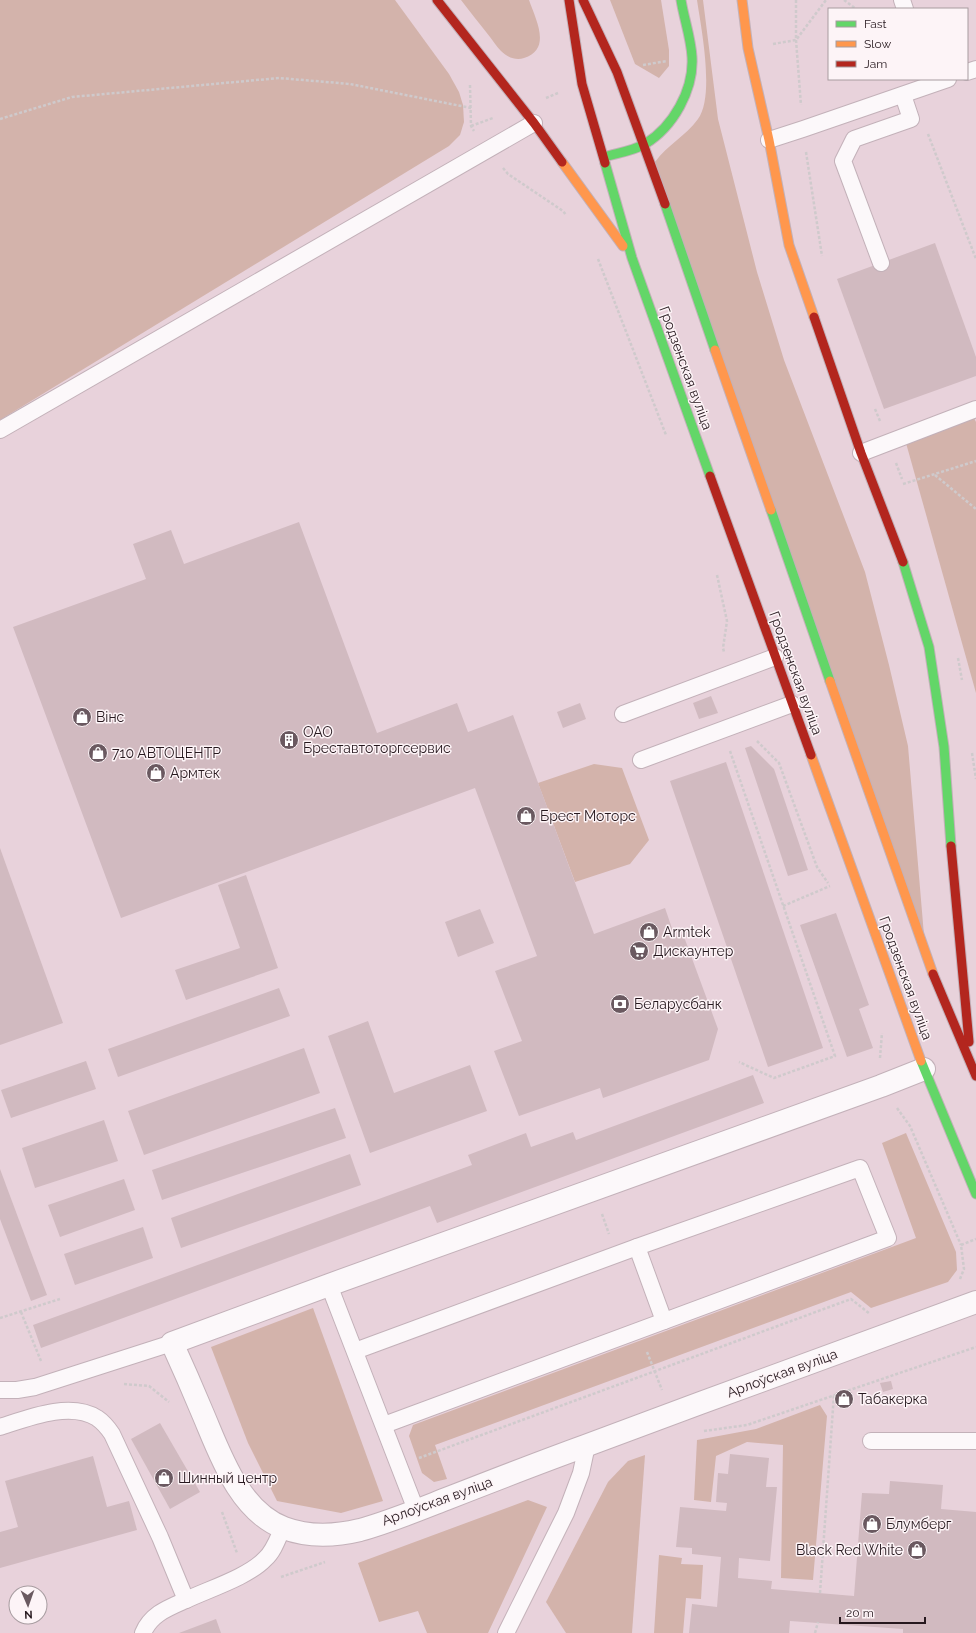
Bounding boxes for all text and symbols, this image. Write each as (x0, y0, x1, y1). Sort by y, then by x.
legend (828, 8, 968, 80)
text: Fast (864, 17, 887, 31)
text: Slow (864, 37, 891, 51)
text: Jam (864, 57, 887, 71)
street label: Гродзенская вуліца (656, 304, 716, 432)
street label: Гродзенская вуліца (766, 609, 826, 737)
shop icon: Вінс (71, 706, 93, 728)
place label: Вінс (96, 709, 125, 725)
place label: ОАО Бреставтоторгсервис (303, 724, 451, 756)
building icon: ОАО Бреставтоторгсервис (278, 729, 300, 751)
shop icon: 710 АВТОЦЕНТР (87, 742, 109, 764)
place label: 710 АВТОЦЕНТР (112, 745, 221, 761)
shop icon: Армтек (145, 762, 167, 784)
place label: Армтек (170, 765, 220, 781)
shop icon: Брест Моторс (515, 805, 537, 827)
place label: Брест Моторс (540, 808, 636, 824)
street label: Гродзенская вуліца (876, 914, 936, 1042)
shop icon: Armtek (638, 921, 660, 943)
place label: Armtek (663, 924, 711, 940)
supermarket icon: Дискаунтер (628, 940, 650, 962)
place label: Дискаунтер (653, 943, 734, 959)
bank icon: Беларусбанк (609, 993, 631, 1015)
place label: Беларусбанк (634, 996, 722, 1012)
street label: Арлоўская вуліца (724, 1346, 840, 1400)
shop icon: Табакерка (833, 1388, 855, 1410)
place label: Табакерка (858, 1391, 928, 1407)
shop icon: Шинный центр (153, 1467, 175, 1489)
place label: Шинный центр (178, 1470, 277, 1486)
street label: Арлоўская вуліца (379, 1474, 495, 1528)
shop icon: Блумберг (861, 1513, 883, 1535)
place label: Блумберг (886, 1516, 952, 1532)
shop icon: Black Red White (906, 1539, 928, 1561)
place label: Black Red White (796, 1542, 903, 1558)
north arrow (8, 1585, 48, 1625)
scale bar (840, 1599, 925, 1625)
text: 20 m (846, 1606, 874, 1620)
text: N (24, 1608, 33, 1621)

